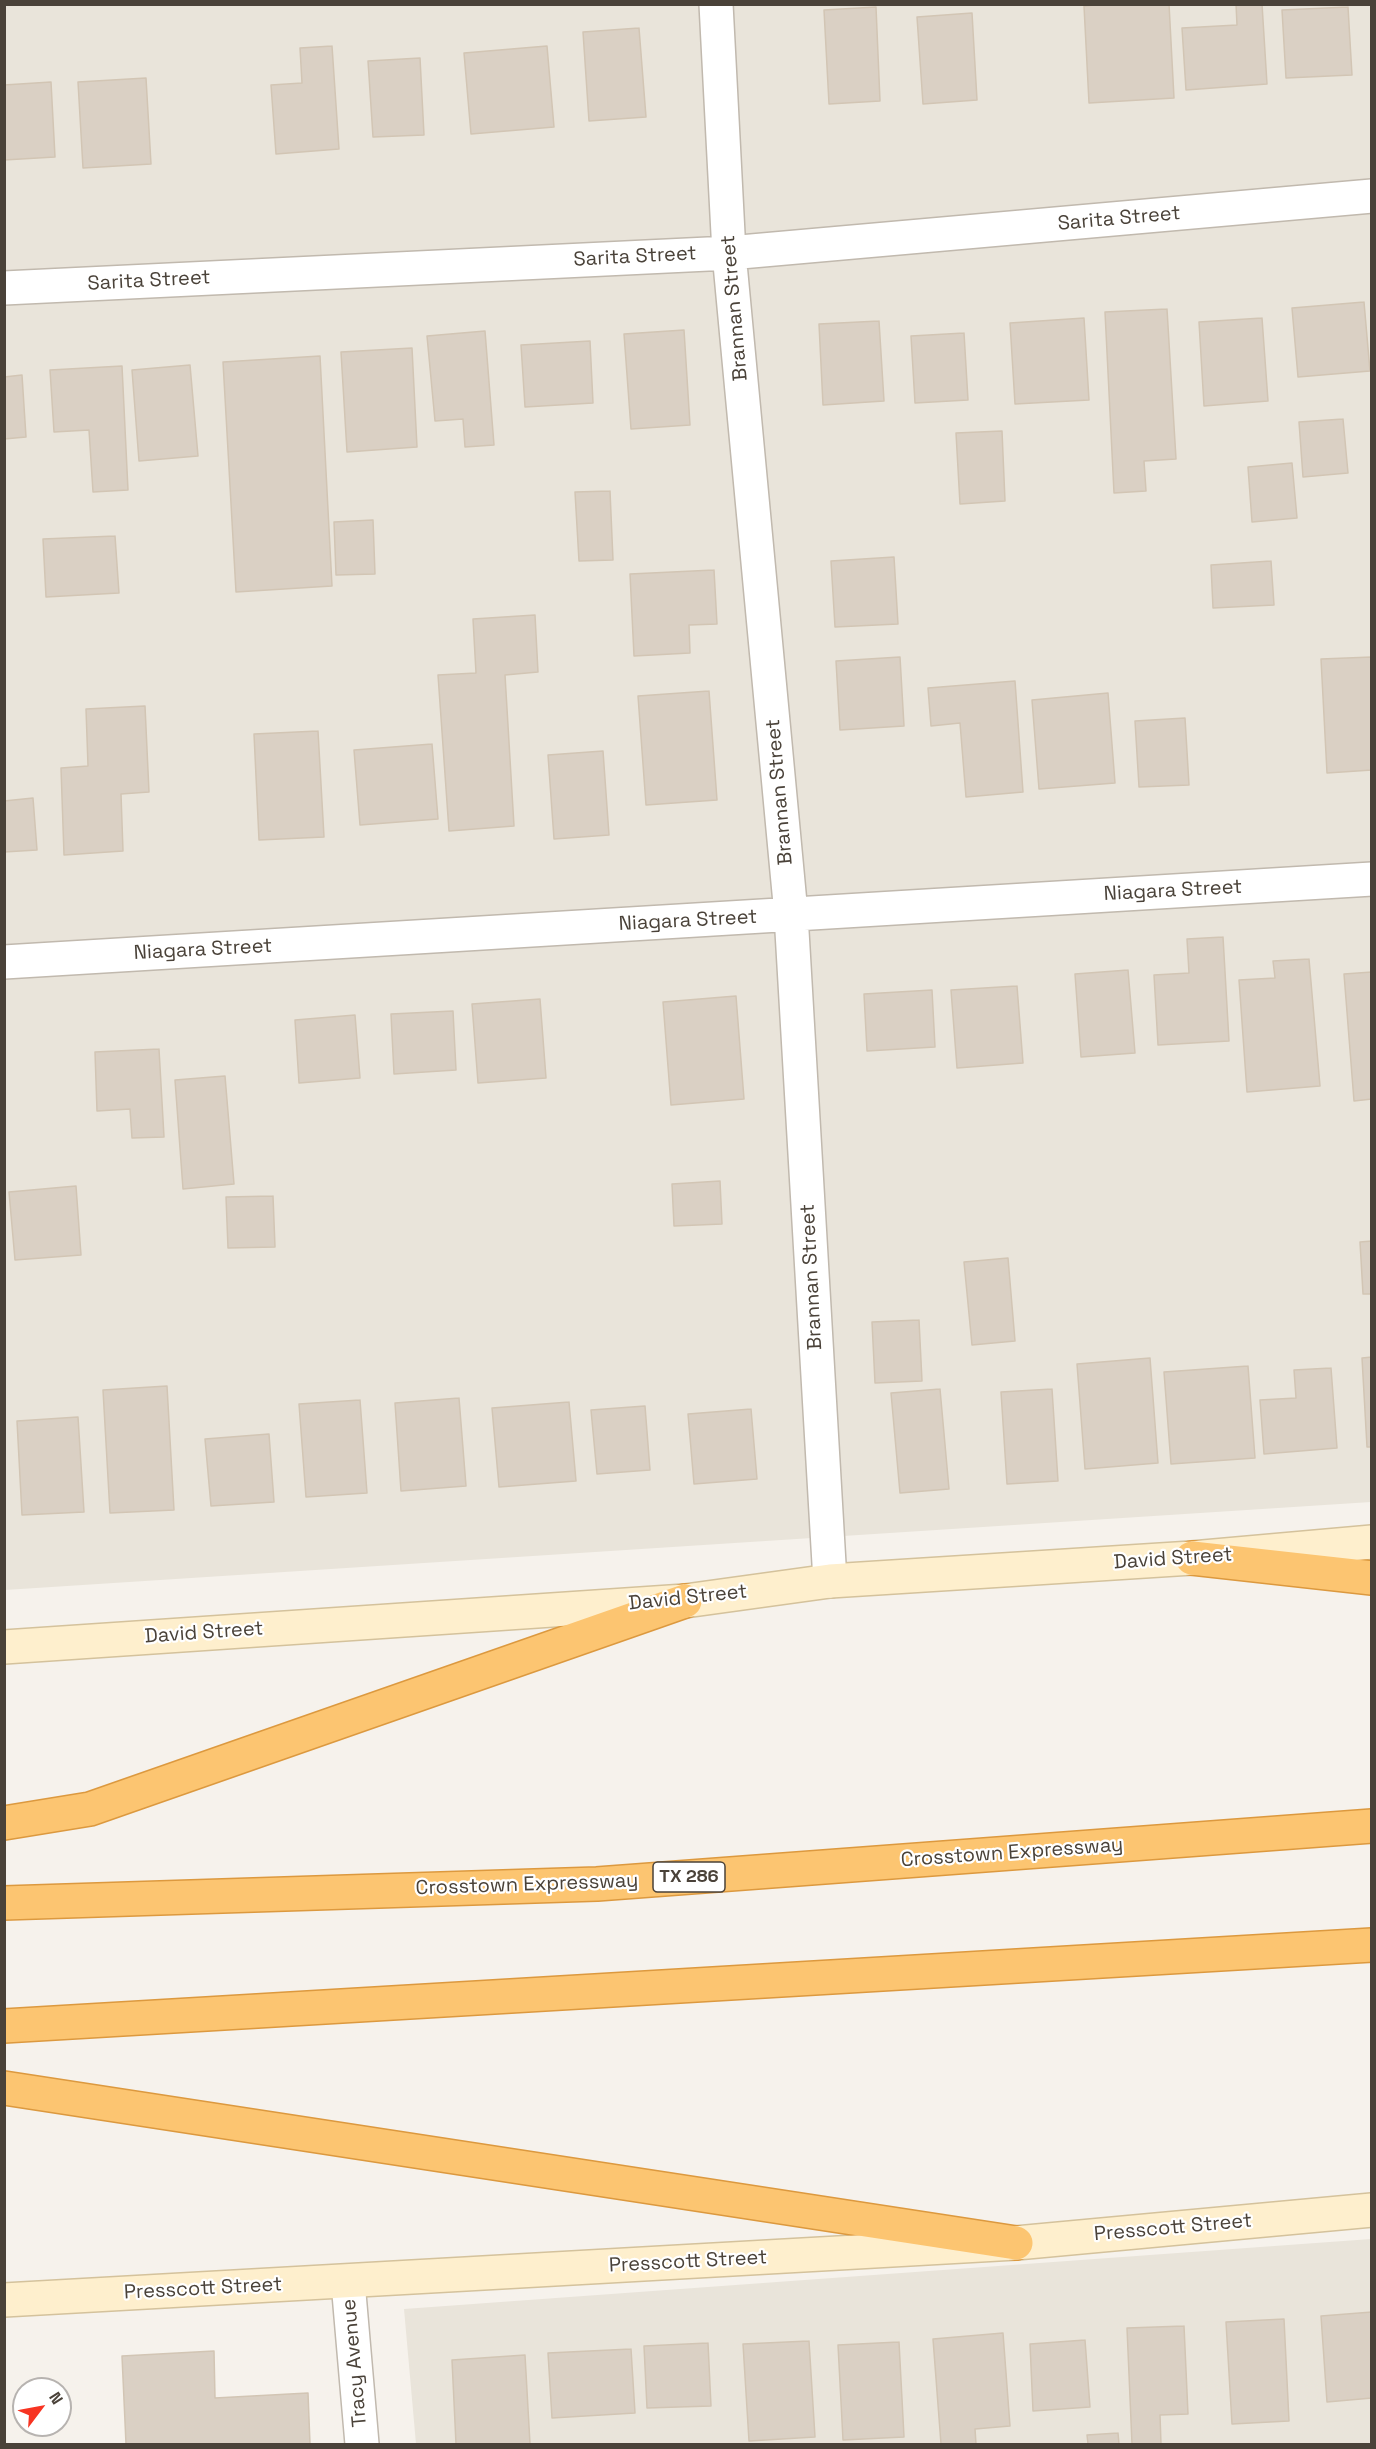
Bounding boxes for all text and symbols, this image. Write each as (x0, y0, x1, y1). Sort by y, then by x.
street label: Sarita Street (1057, 202, 1181, 236)
street label: Brannan Street (717, 234, 753, 382)
street label: Sarita Street (573, 242, 697, 272)
street label: Sarita Street (87, 266, 211, 296)
street label: Brannan Street (762, 718, 798, 866)
street label: Niagara Street (1103, 875, 1243, 907)
street label: Niagara Street (618, 905, 758, 937)
street label: Niagara Street (133, 934, 273, 966)
street label: Brannan Street (796, 1203, 828, 1351)
street label: David Street (1113, 1543, 1233, 1575)
street label: David Street (628, 1580, 748, 1616)
street label: David Street (144, 1617, 264, 1649)
street label: Crosstown Expressway (900, 1833, 1124, 1873)
road number: TX 286 (653, 1862, 725, 1892)
street label: Crosstown Expressway (415, 1869, 639, 1901)
street label: Presscott Street (1093, 2209, 1253, 2247)
street label: Presscott Street (608, 2246, 768, 2278)
street label: Presscott Street (123, 2273, 283, 2305)
street label: Tracy Avenue (337, 2298, 373, 2428)
north arrow (12, 2377, 72, 2437)
text: N (44, 2388, 68, 2408)

